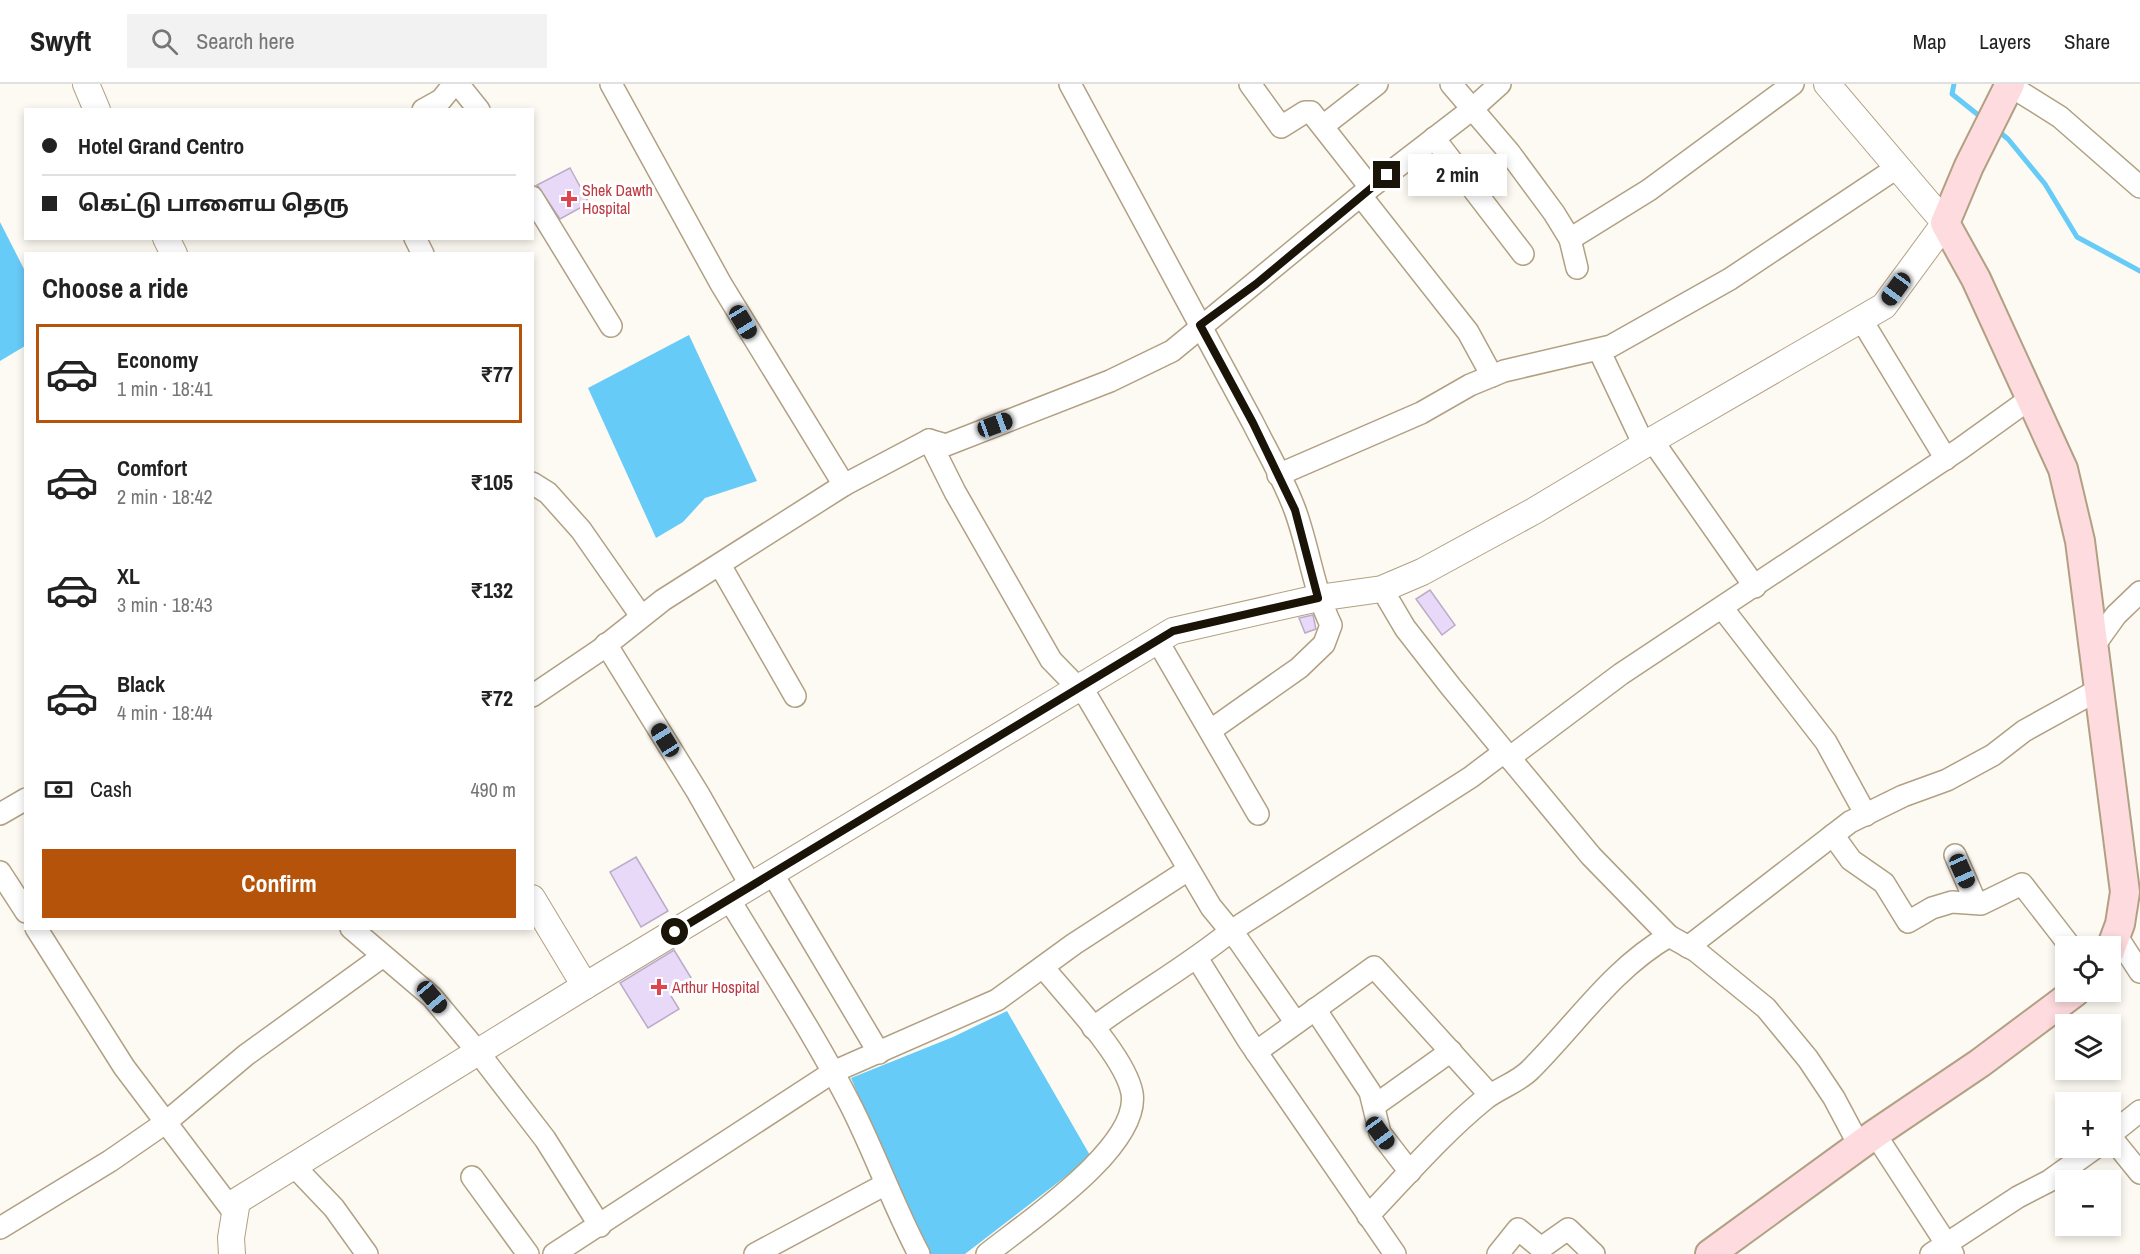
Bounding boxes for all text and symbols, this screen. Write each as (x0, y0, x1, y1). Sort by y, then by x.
search box (127, 14, 547, 68)
text: Swyft (30, 22, 91, 60)
icon: search (148, 25, 181, 58)
text: Search here (196, 26, 295, 56)
text: Map (1913, 27, 1946, 56)
text: Layers (1979, 27, 2031, 56)
text: Share (2064, 27, 2110, 56)
text: Hotel Grand Centro (78, 131, 244, 161)
callout: 2 min (1408, 154, 1507, 196)
route end (1373, 161, 1400, 188)
text: 2 min (1436, 161, 1479, 188)
place label: Shek Dawth Hospital (582, 179, 653, 219)
text: கெட்டு பாளைய தெரு (78, 188, 349, 218)
marker: Shek Dawth Hospital (560, 190, 578, 208)
car (1878, 269, 1914, 309)
text: Choose a ride (42, 270, 188, 306)
car (726, 302, 760, 342)
text: Economy (117, 345, 198, 375)
icon: car (45, 347, 99, 401)
text: ₹77 (480, 359, 513, 389)
text: 1 min · 18:41 (117, 375, 213, 402)
car (975, 410, 1015, 440)
text: Comfort (117, 453, 187, 483)
icon: car (45, 455, 99, 509)
text: ₹105 (470, 467, 513, 497)
text: 2 min · 18:42 (117, 483, 213, 510)
text: XL (117, 561, 140, 591)
icon: car (45, 563, 99, 617)
text: ₹132 (470, 575, 513, 605)
text: 3 min · 18:43 (117, 591, 213, 618)
text: Black (117, 669, 165, 699)
icon: car (45, 671, 99, 725)
text: ₹72 (480, 683, 513, 713)
text: 4 min · 18:44 (117, 699, 213, 726)
car (648, 720, 682, 760)
icon: cash (42, 773, 75, 806)
text: Cash (90, 774, 132, 804)
text: 490 m (470, 776, 516, 803)
button: Confirm (42, 849, 516, 918)
car (1946, 851, 1978, 891)
route start (661, 918, 688, 945)
map controls (2055, 936, 2121, 1236)
button: locate (2055, 936, 2121, 1002)
place label: Arthur Hospital (671, 976, 760, 998)
car (414, 977, 450, 1017)
marker: Arthur Hospital (650, 978, 668, 996)
button: layers (2055, 1014, 2121, 1080)
button: + (2055, 1092, 2121, 1158)
car (1362, 1113, 1398, 1153)
button: − (2055, 1170, 2121, 1236)

